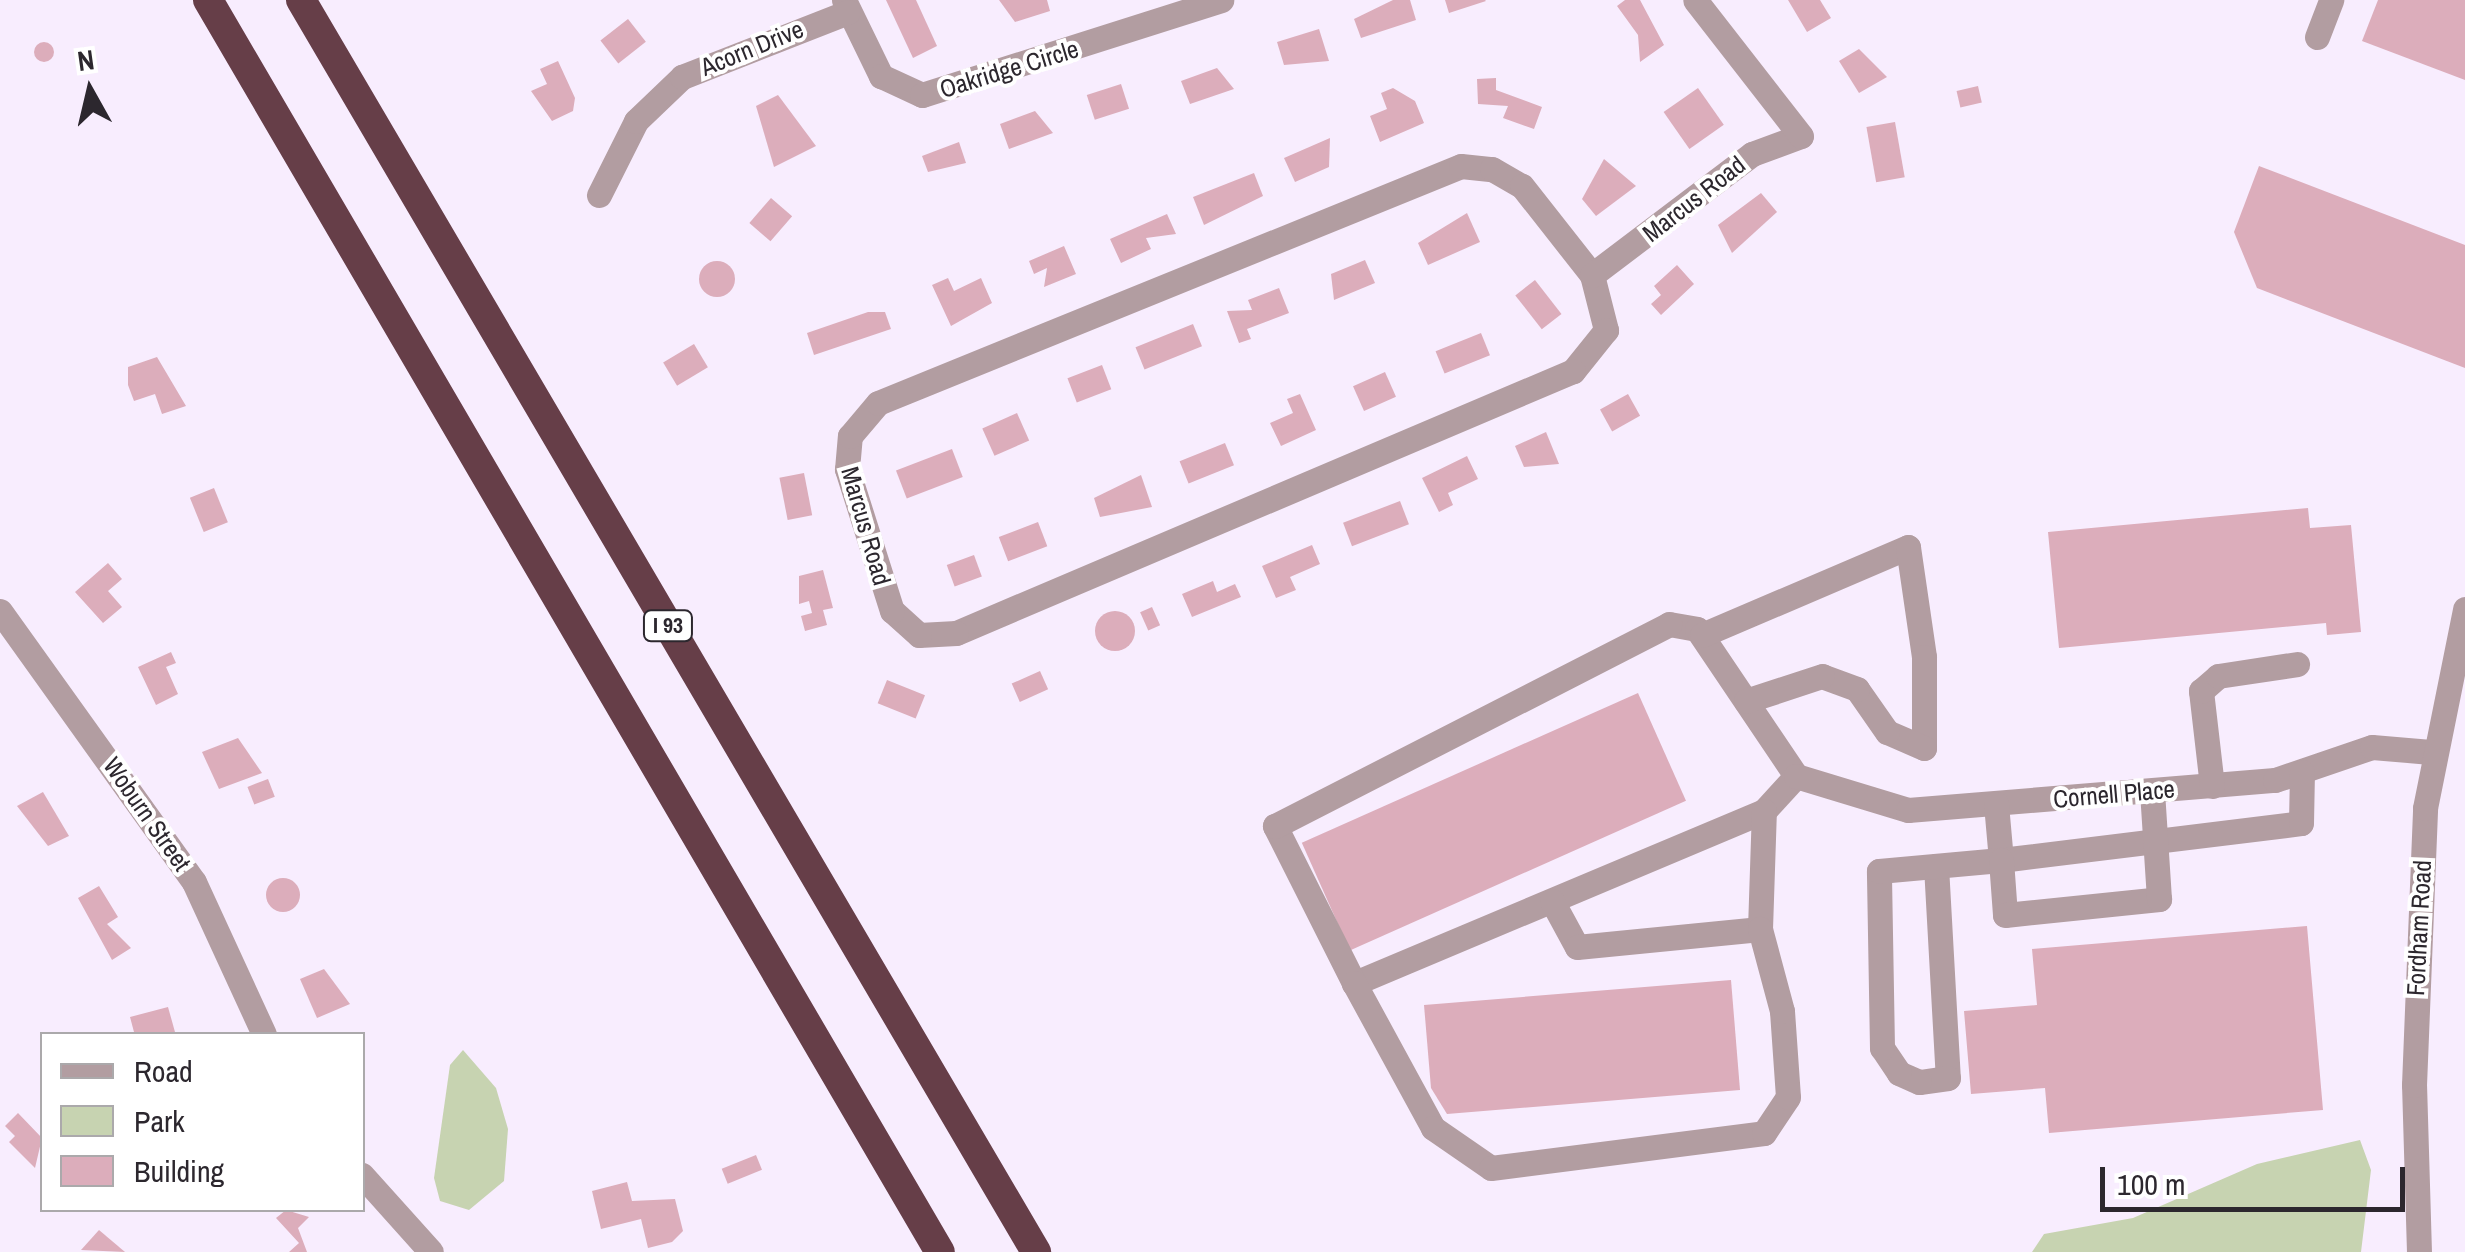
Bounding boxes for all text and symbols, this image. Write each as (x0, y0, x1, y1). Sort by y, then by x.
street label: Acorn Drive (696, 14, 808, 82)
street label: Oakridge Circle (936, 34, 1082, 104)
north arrow (40, 40, 140, 140)
text: N (75, 40, 97, 80)
street label: Marcus Road (1637, 150, 1751, 248)
street label: Marcus Road (835, 463, 897, 589)
road number: I 93 (640, 609, 696, 643)
street label: Woburn Street (97, 751, 197, 877)
street label: Cornell Place (2052, 774, 2176, 814)
street label: Fordham Road (2400, 859, 2438, 997)
legend (40, 1032, 365, 1212)
text: Road (134, 1051, 193, 1091)
text: Park (134, 1101, 185, 1141)
scale bar (2105, 1147, 2410, 1209)
text: Building (134, 1151, 224, 1191)
text: 100 m (2117, 1164, 2185, 1204)

